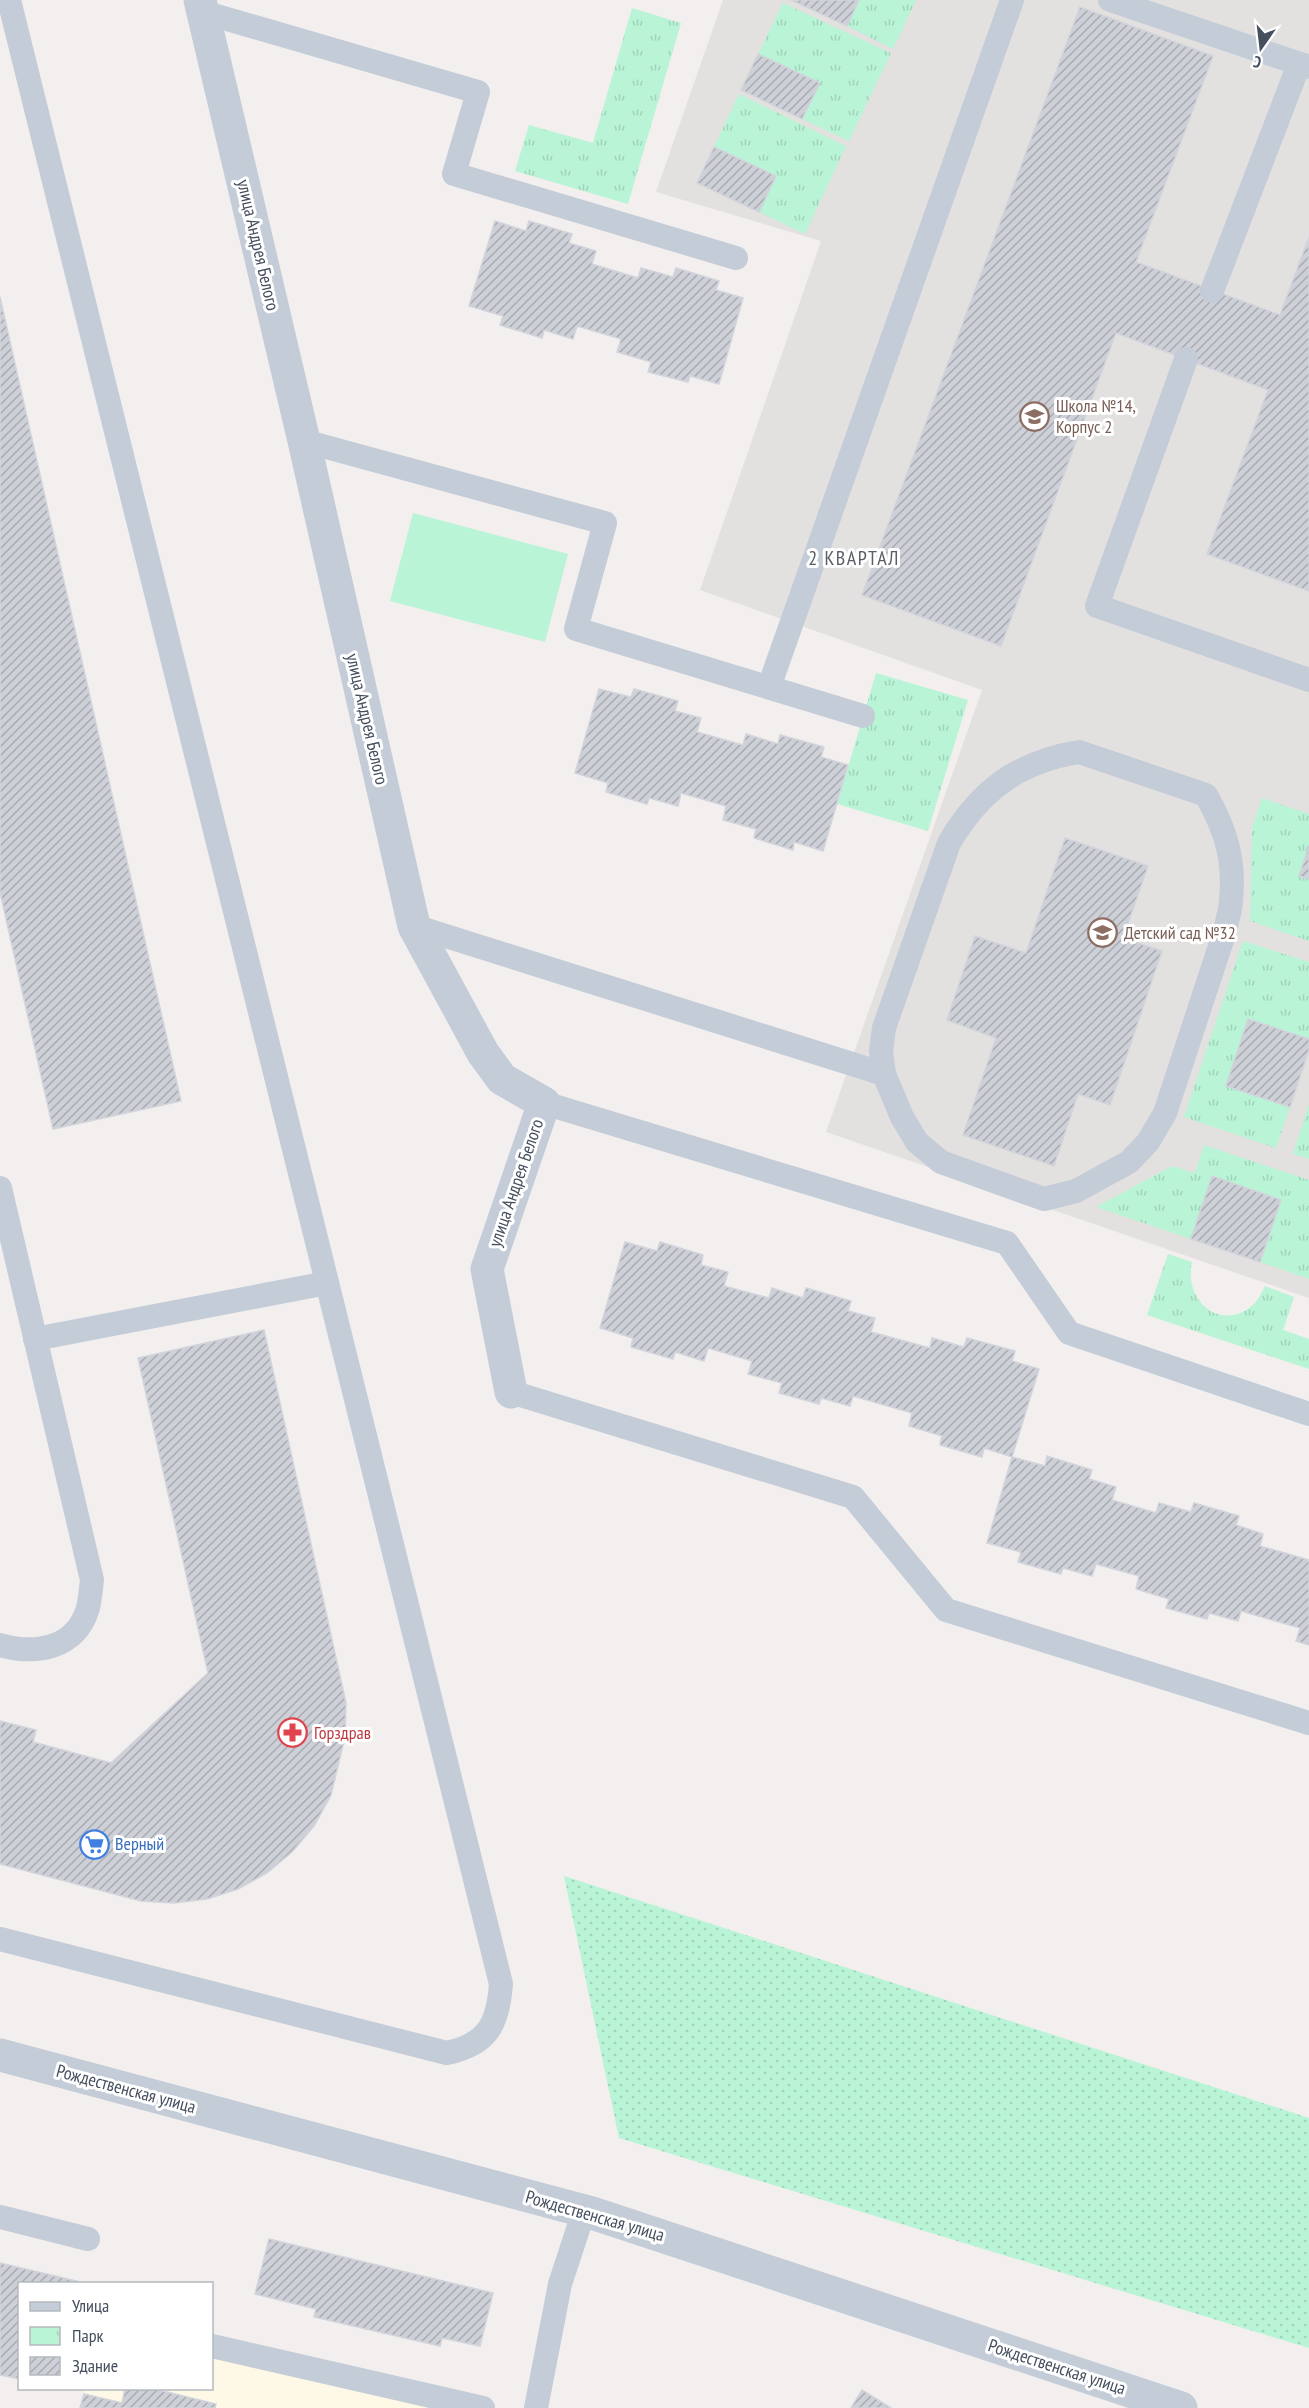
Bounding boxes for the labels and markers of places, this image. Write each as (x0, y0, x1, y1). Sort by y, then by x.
place label: Школа №14, Корпус 2 (1056, 394, 1136, 438)
school or university icon: Школа №14, Корпус 2 (1019, 400, 1051, 432)
school or university icon: Детский сад №32 (1087, 917, 1119, 949)
place label: Детский сад №32 (1124, 921, 1236, 944)
pharmacy icon: Горздрав (277, 1717, 309, 1749)
place label: Горздрав (314, 1721, 371, 1744)
supermarket icon: Верный (78, 1828, 110, 1860)
place label: Верный (115, 1832, 164, 1855)

